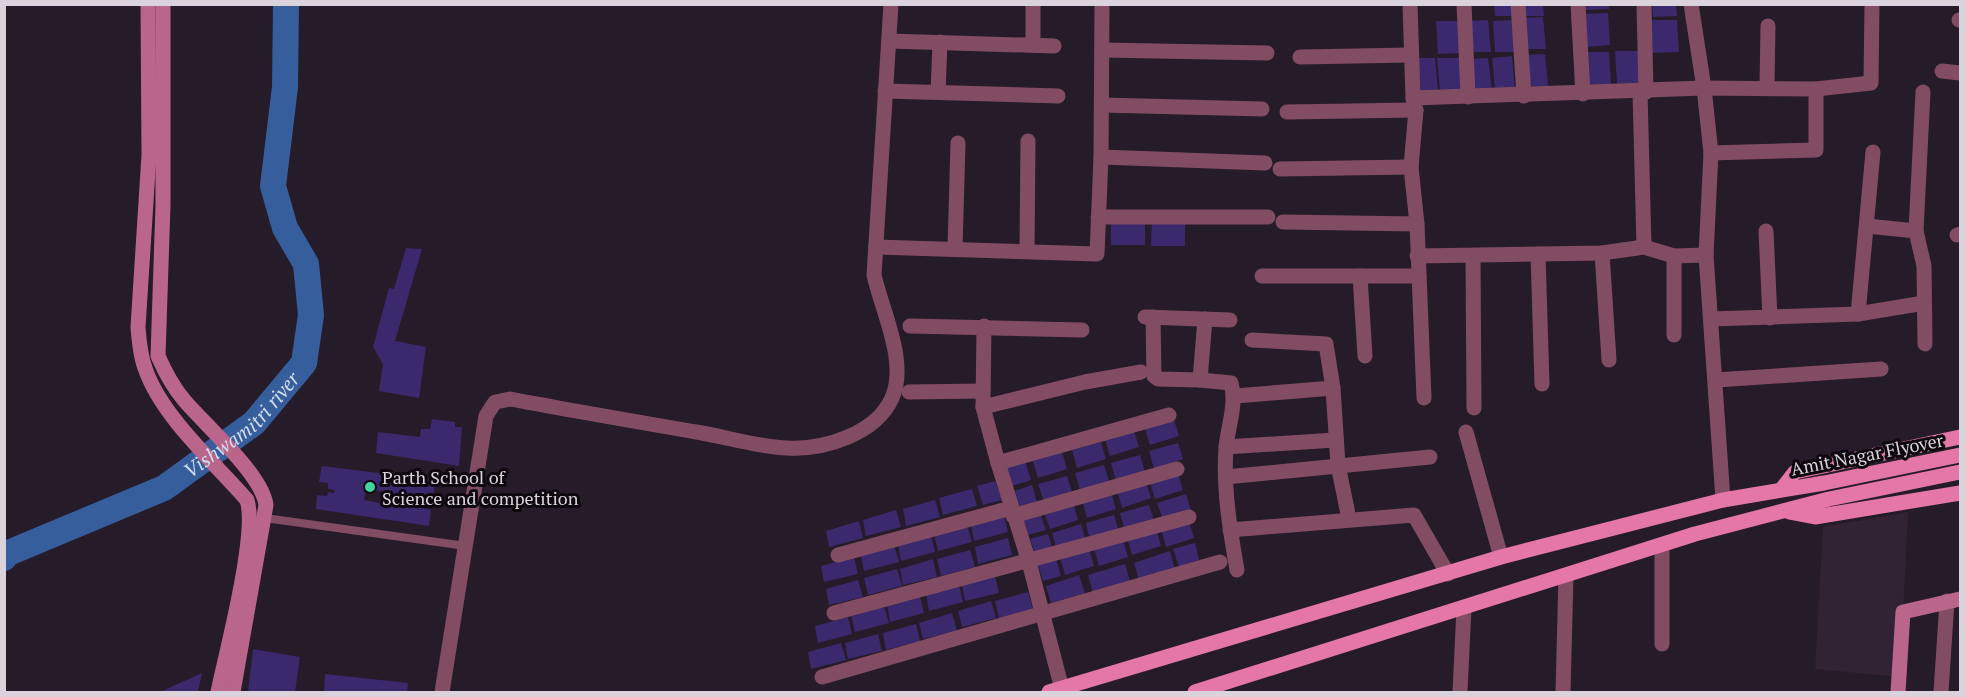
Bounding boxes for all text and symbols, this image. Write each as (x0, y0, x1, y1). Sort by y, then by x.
water label: Vishwamitri river (177, 365, 306, 483)
street label: Amit Nagar Flyover (1789, 427, 1945, 481)
place label: Parth School of Science and competition (382, 465, 579, 510)
marker: Parth School of Science and competition (363, 480, 377, 494)

